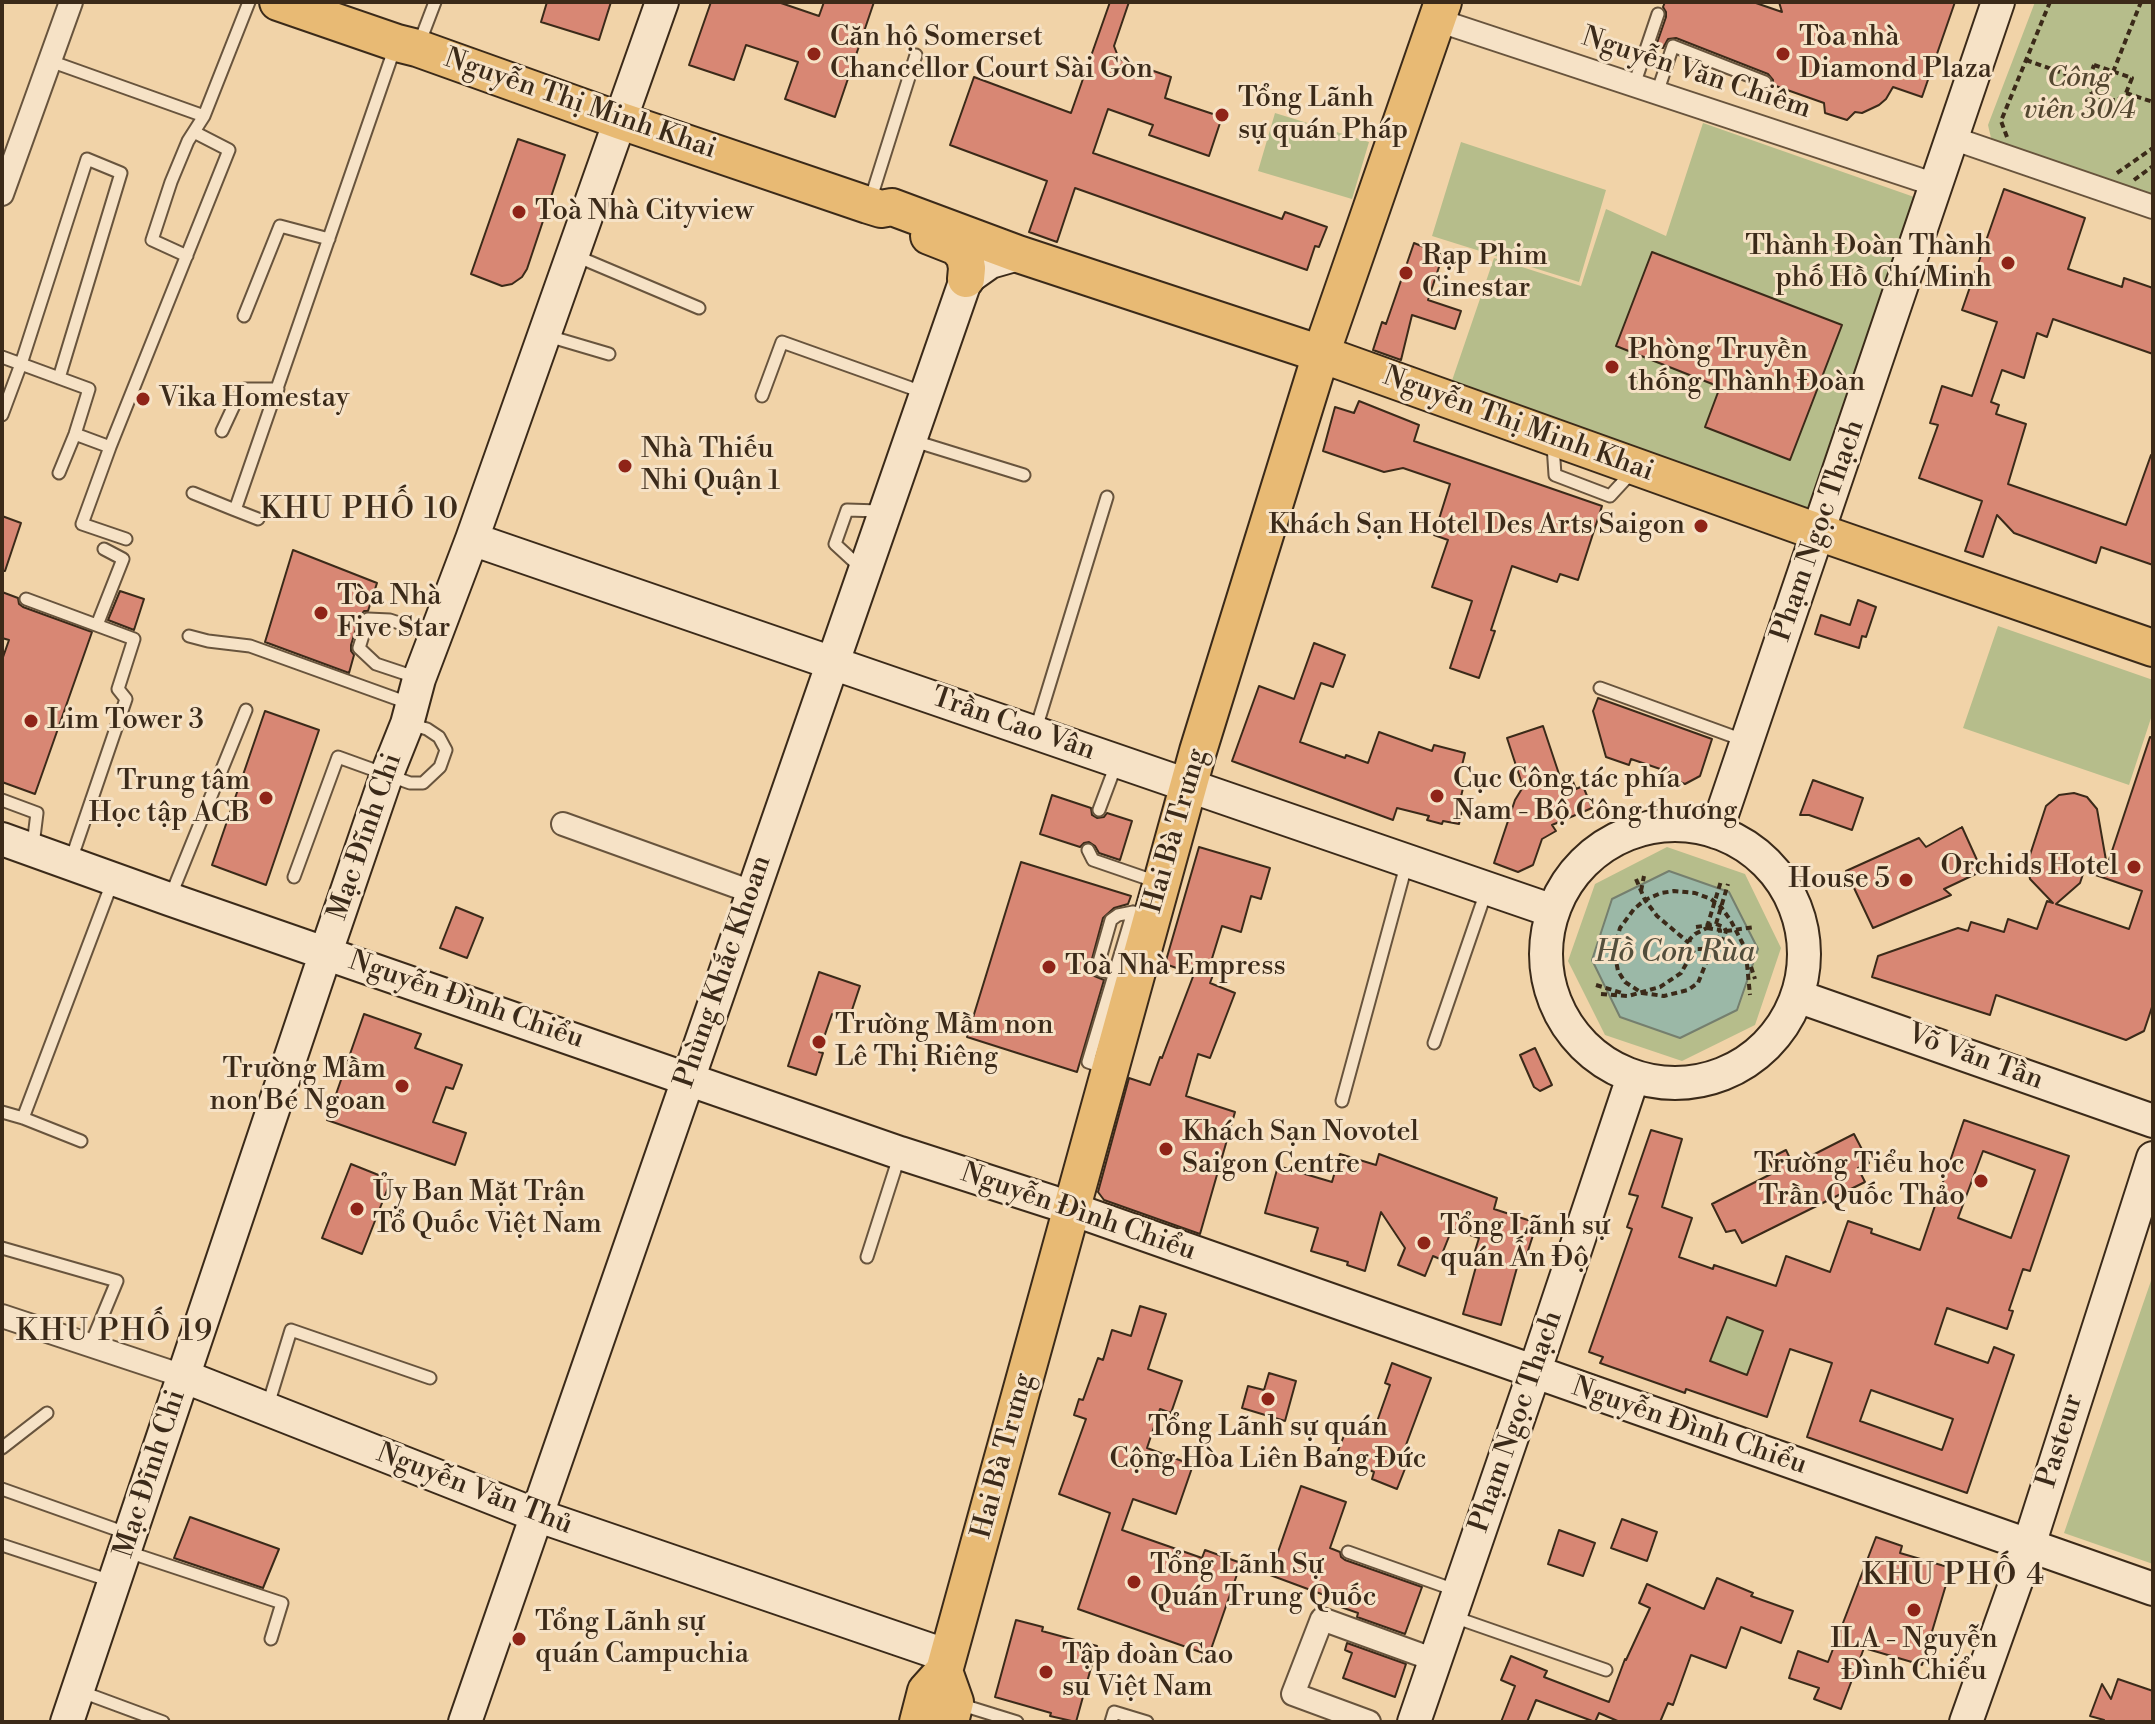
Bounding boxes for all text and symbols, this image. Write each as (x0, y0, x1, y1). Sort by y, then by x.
place label: Căn hộ Somerset Chancellor Court Sài Gòn (830, 21, 1153, 87)
street label: Nguyễn Văn Chiêm (1577, 21, 1815, 127)
place label: Tòa nhà Diamond Plaza (1799, 21, 1992, 87)
street label: Nguyễn Thị Minh Khai (440, 43, 720, 167)
marker: Căn hộ Somerset Chancellor Court Sài Gòn (805, 45, 823, 63)
marker: Tòa nhà Diamond Plaza (1774, 45, 1792, 63)
park label: Công viên 30/4 (2023, 62, 2135, 128)
place label: Tổng Lãnh sự quán Pháp (1238, 82, 1408, 148)
marker: Tổng Lãnh sự quán Pháp (1213, 106, 1231, 124)
place label: Toà Nhà Cityview (535, 195, 753, 229)
marker: Toà Nhà Cityview (510, 203, 528, 221)
place label: Thành Đoàn Thành phố Hồ Chí Minh (1745, 230, 1992, 296)
place label: Rạp Phim Cinestar (1422, 240, 1548, 306)
marker: Thành Đoàn Thành phố Hồ Chí Minh (1999, 254, 2017, 272)
marker: Rạp Phim Cinestar (1397, 264, 1415, 282)
place label: Phòng Truyền thống Thành Đoàn (1628, 334, 1865, 400)
marker: Phòng Truyền thống Thành Đoàn (1603, 358, 1621, 376)
street label: Nguyễn Thị Minh Khai (1378, 360, 1658, 490)
place label: Vika Homestay (159, 382, 349, 416)
marker: Vika Homestay (134, 390, 152, 408)
street label: Phạm Ngọc Thạch (1765, 416, 1873, 646)
place label: Nhà Thiếu Nhi Quận 1 (641, 433, 780, 499)
marker: Nhà Thiếu Nhi Quận 1 (616, 457, 634, 475)
district label: KHU PHỐ 10 (260, 493, 460, 529)
place label: Khách Sạn Hotel Des Arts Saigon (1268, 509, 1685, 543)
marker: Khách Sạn Hotel Des Arts Saigon (1692, 517, 1710, 535)
place label: Tòa Nhà Five Star (337, 580, 450, 646)
marker: Tòa Nhà Five Star (312, 604, 330, 622)
street label: Trần Cao Vân (927, 681, 1099, 769)
place label: Lim Tower 3 (47, 704, 204, 738)
marker: Lim Tower 3 (22, 712, 40, 730)
street label: Hai Bà Trưng (1136, 745, 1216, 917)
street label: Mạc Đĩnh Chi (322, 749, 410, 925)
place label: Cục Công tác phía Nam - Bộ Công thương (1453, 763, 1738, 829)
place label: Trung tâm Học tập ACB (89, 765, 250, 831)
marker: Cục Công tác phía Nam - Bộ Công thương (1428, 787, 1446, 805)
marker: Trung tâm Học tập ACB (257, 789, 275, 807)
place label: Orchids Hotel (1941, 850, 2118, 884)
street label: Phùng Khắc Khoan (668, 851, 780, 1093)
marker: Orchids Hotel (2125, 858, 2143, 876)
place label: House 5 (1788, 863, 1890, 897)
marker: House 5 (1897, 871, 1915, 889)
water label: Hồ Con Rùa (1595, 936, 1755, 972)
street label: Nguyễn Đình Chiểu (344, 945, 588, 1057)
place label: Toà Nhà Empress (1065, 950, 1286, 984)
marker: Toà Nhà Empress (1040, 958, 1058, 976)
place label: Trường Mầm non Lê Thị Riêng (835, 1009, 1053, 1075)
street label: Võ Văn Tần (1902, 1018, 2048, 1098)
marker: Trường Mầm non Lê Thị Riêng (810, 1033, 828, 1051)
place label: Trường Mầm non Bé Ngoan (210, 1053, 386, 1119)
marker: Trường Mầm non Bé Ngoan (393, 1077, 411, 1095)
place label: Khách Sạn Novotel Saigon Centre (1182, 1116, 1419, 1182)
marker: Khách Sạn Novotel Saigon Centre (1157, 1140, 1175, 1158)
place label: Trường Tiểu học Trần Quốc Thảo (1754, 1148, 1965, 1214)
street label: Nguyễn Đình Chiểu (956, 1157, 1200, 1269)
marker: Trường Tiểu học Trần Quốc Thảo (1972, 1172, 1990, 1190)
place label: Ủy Ban Mặt Trận Tổ Quốc Việt Nam (373, 1176, 602, 1242)
marker: Ủy Ban Mặt Trận Tổ Quốc Việt Nam (348, 1200, 366, 1218)
place label: Tổng Lãnh sự quán Ấn Độ (1440, 1210, 1610, 1276)
marker: Tổng Lãnh sự quán Ấn Độ (1415, 1234, 1433, 1252)
street label: Phạm Ngọc Thạch (1463, 1307, 1571, 1537)
district label: KHU PHỐ 19 (16, 1315, 214, 1351)
street label: Hai Bà Trưng (966, 1370, 1042, 1542)
street label: Nguyễn Đình Chiểu (1567, 1371, 1811, 1483)
street label: Mạc Đĩnh Chi (108, 1386, 194, 1562)
marker: Tổng Lãnh sự quán Cộng Hòa Liên Bang Ðức (1259, 1390, 1277, 1408)
street label: Pasteur (2031, 1390, 2091, 1492)
place label: Tổng Lãnh sự quán Cộng Hòa Liên Bang Ðức (1109, 1411, 1427, 1477)
street label: Nguyễn Văn Thủ (371, 1437, 577, 1543)
place label: Tổng Lãnh Sự Quán Trung Quốc (1150, 1549, 1377, 1615)
district label: KHU PHỐ 4 (1862, 1559, 2046, 1595)
marker: Tổng Lãnh Sự Quán Trung Quốc (1125, 1573, 1143, 1591)
marker: ILA - Nguyễn Đình Chiểu (1905, 1601, 1923, 1619)
place label: Tổng Lãnh sự quán Campuchia (535, 1606, 749, 1672)
place label: ILA - Nguyễn Đình Chiểu (1830, 1623, 1998, 1689)
marker: Tổng Lãnh sự quán Campuchia (510, 1630, 528, 1648)
place label: Tập đoàn Cao su Việt Nam (1062, 1639, 1234, 1705)
marker: Tập đoàn Cao su Việt Nam (1037, 1663, 1055, 1681)

